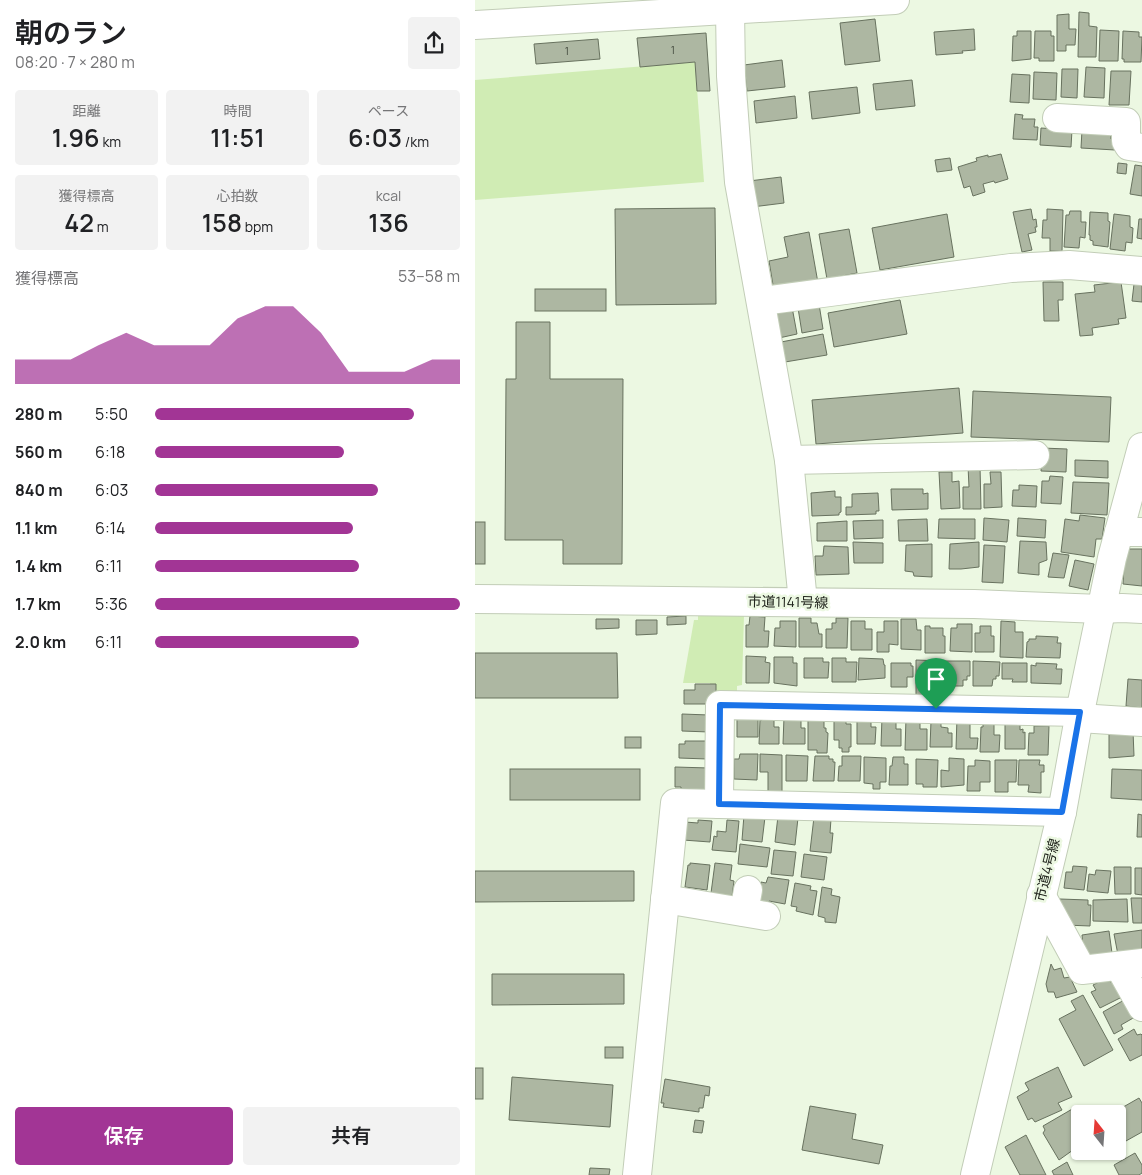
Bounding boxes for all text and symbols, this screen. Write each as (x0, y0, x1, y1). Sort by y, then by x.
text: 朝のラン (15, 13, 127, 51)
button: share (408, 17, 460, 69)
house number: 1 (671, 42, 675, 57)
house number: 1 (565, 43, 569, 58)
text: 08:20 · 7 × 280 m (15, 51, 135, 73)
text: 距離 (73, 101, 101, 120)
text: 時間 (224, 101, 252, 120)
text: ペース (368, 101, 409, 120)
text: 1.96 (52, 120, 100, 155)
text: 11:51 (210, 120, 265, 155)
text: 6:03 (348, 120, 402, 155)
text: km (100, 132, 121, 151)
text: /km (402, 132, 429, 151)
text: 獲得標高 (59, 186, 115, 205)
text: 心拍数 (217, 186, 259, 205)
text: kcal (376, 186, 401, 205)
text: 42 (64, 205, 94, 240)
text: 158 (202, 205, 242, 240)
text: 136 (368, 205, 409, 240)
text: m (94, 217, 109, 236)
text: bpm (242, 217, 273, 236)
text: 53–58 m (398, 265, 460, 287)
text: 獲得標高 (15, 267, 79, 289)
text: 280 m (15, 403, 62, 425)
text: 5:50 (95, 403, 128, 425)
text: 560 m (15, 441, 62, 463)
text: 6:18 (95, 441, 125, 463)
text: 840 m (15, 479, 63, 501)
text: 6:03 (95, 479, 128, 501)
text: 1.1 km (15, 517, 58, 539)
text: 6:14 (95, 517, 125, 539)
text: 1.4 km (15, 555, 62, 577)
text: 6:11 (95, 555, 122, 577)
street label: 市道1141号線 (748, 591, 828, 612)
text: 1.7 km (15, 593, 61, 615)
text: 5:36 (95, 593, 128, 615)
text: 2.0 km (15, 631, 66, 653)
text: 6:11 (95, 631, 122, 653)
pin (915, 658, 957, 709)
icon: arrive (922, 665, 950, 693)
street label: 市道4号線 (1030, 836, 1064, 903)
north arrow (1071, 1105, 1126, 1160)
map controls (1071, 1105, 1126, 1160)
button: 保存 (15, 1107, 233, 1165)
button: 共有 (243, 1107, 460, 1165)

